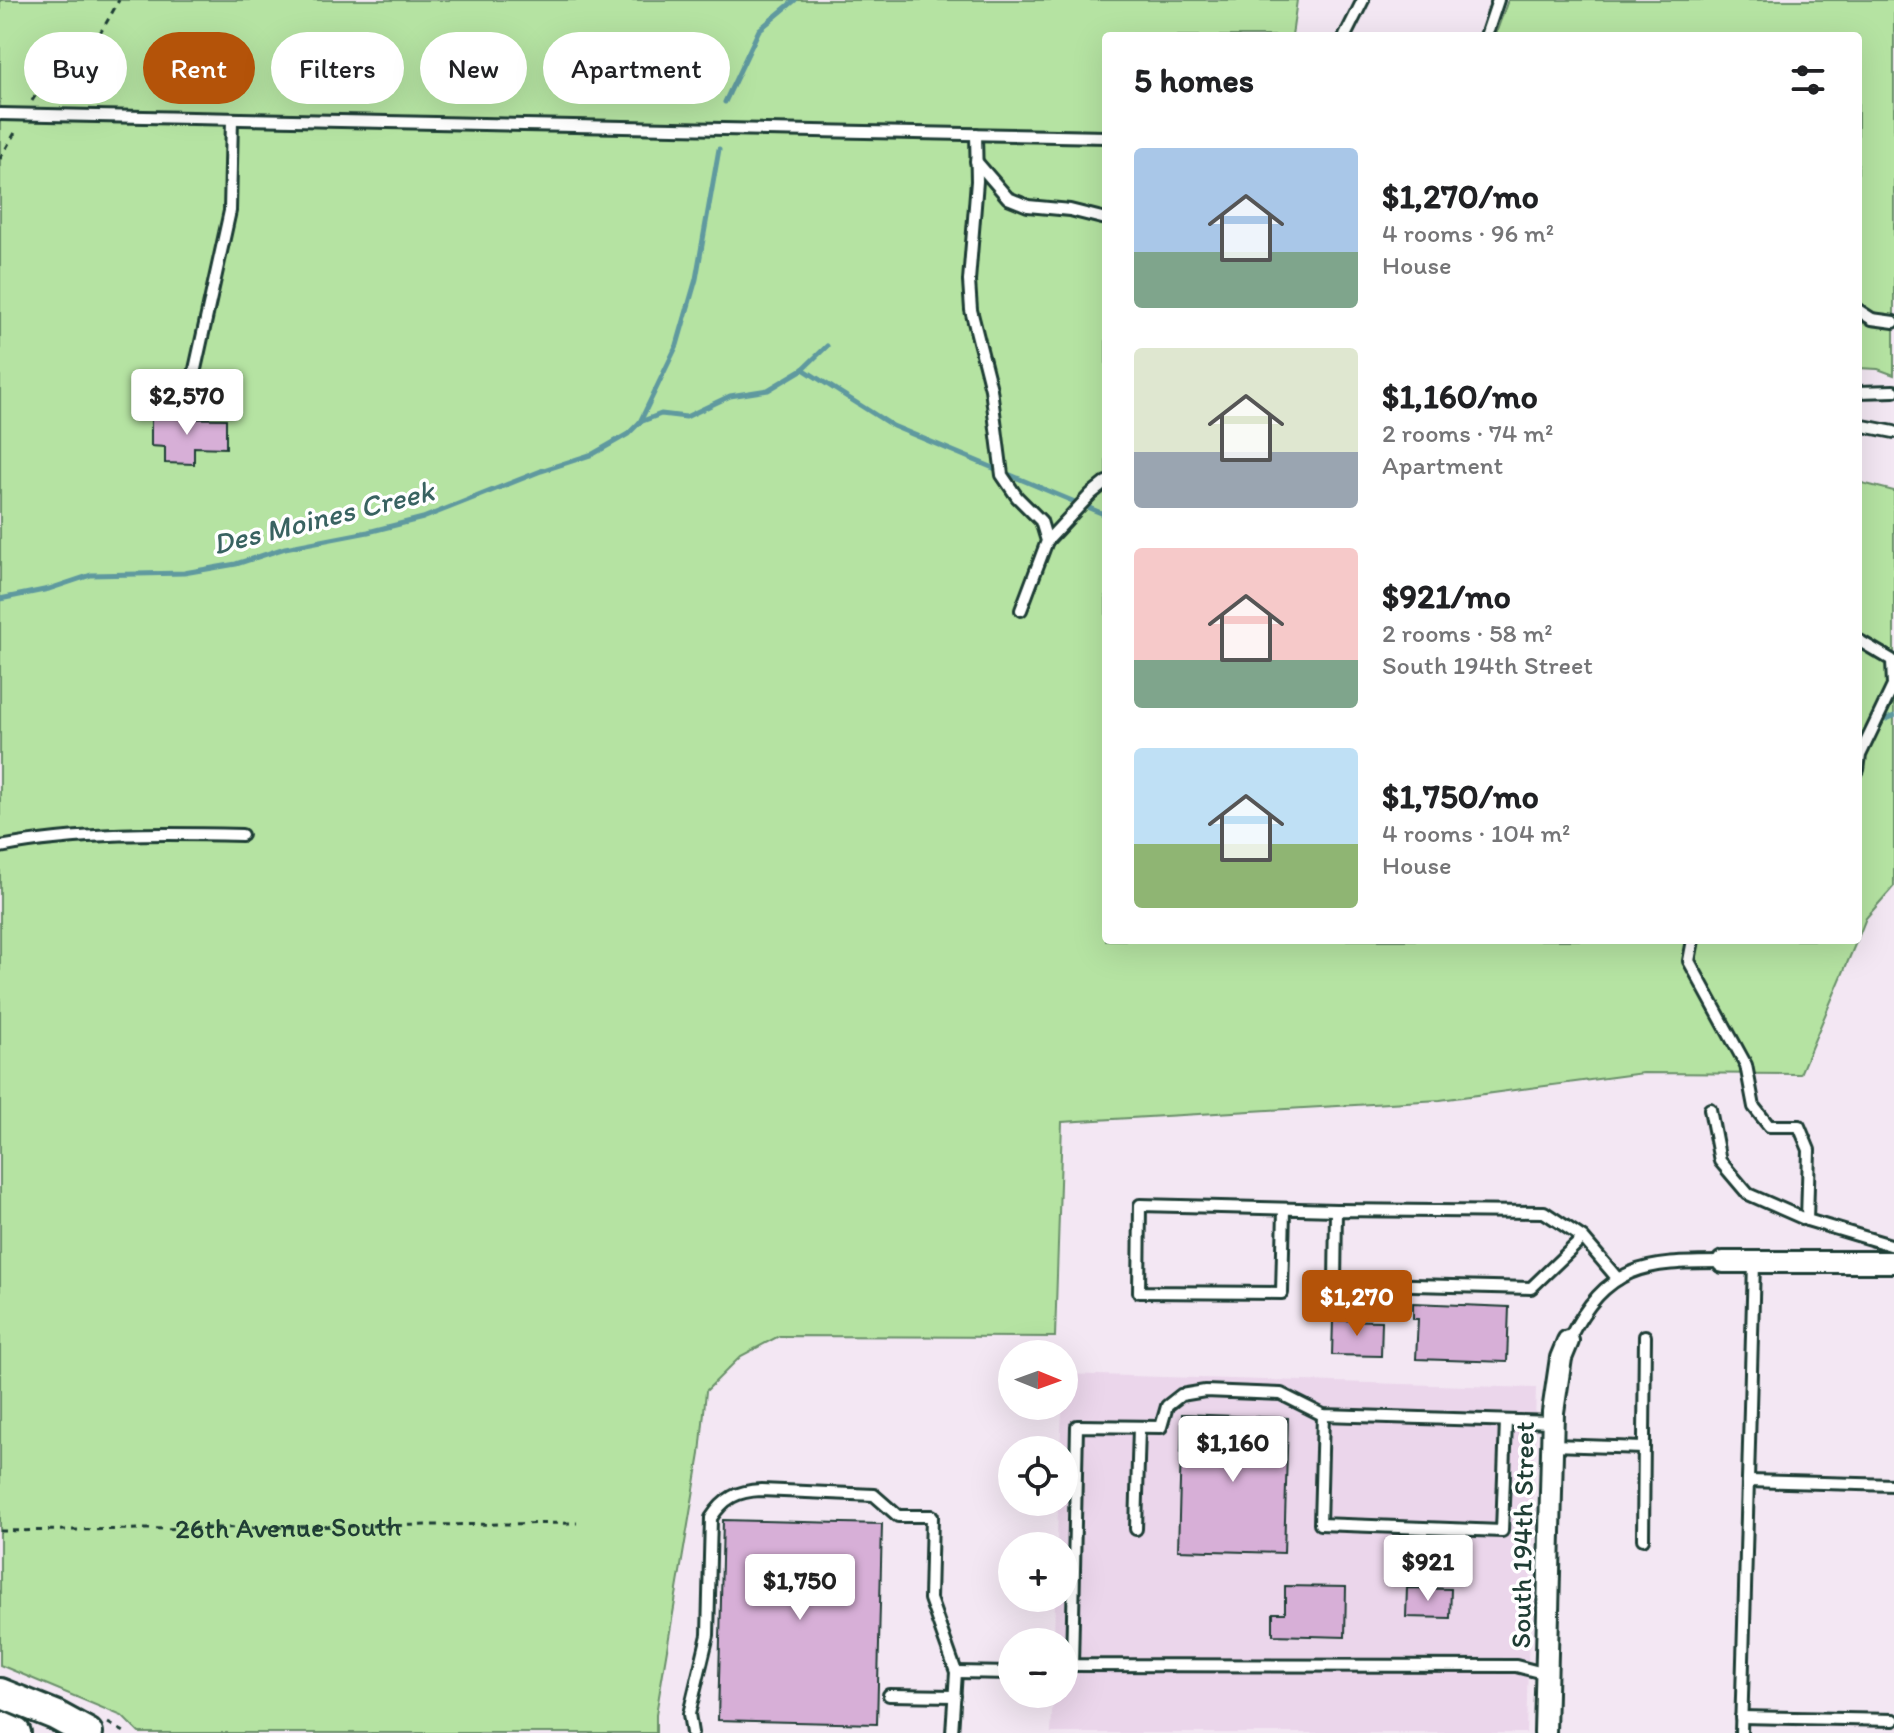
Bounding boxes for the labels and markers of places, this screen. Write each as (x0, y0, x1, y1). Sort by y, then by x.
pin: $2,570 (122, 369, 252, 437)
pin: $1,270 (1292, 1270, 1422, 1338)
pin: $1,160 (1168, 1416, 1298, 1484)
pin: $921 (1381, 1535, 1475, 1603)
pin: $1,750 (735, 1554, 865, 1622)

